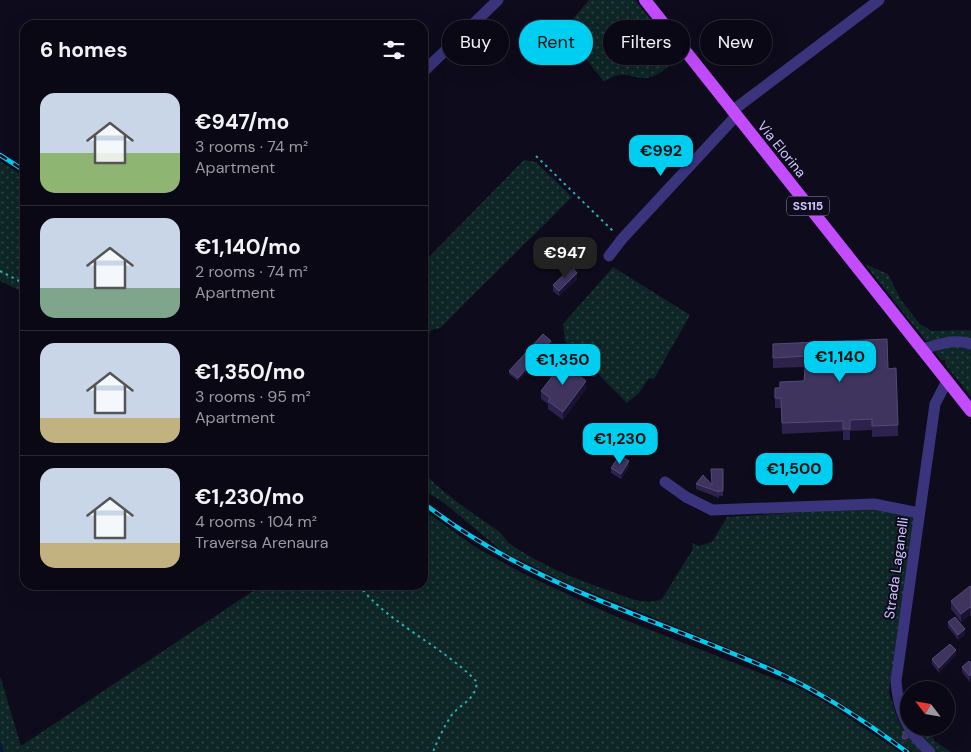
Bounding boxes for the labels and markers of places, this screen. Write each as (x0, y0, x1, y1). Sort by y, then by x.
pin: €992 (631, 134, 691, 177)
pin: €947 (535, 236, 595, 279)
pin: €1,140 (799, 340, 881, 383)
pin: €1,350 (522, 344, 604, 386)
pin: €1,230 (579, 422, 661, 465)
pin: €1,500 (753, 452, 835, 495)

